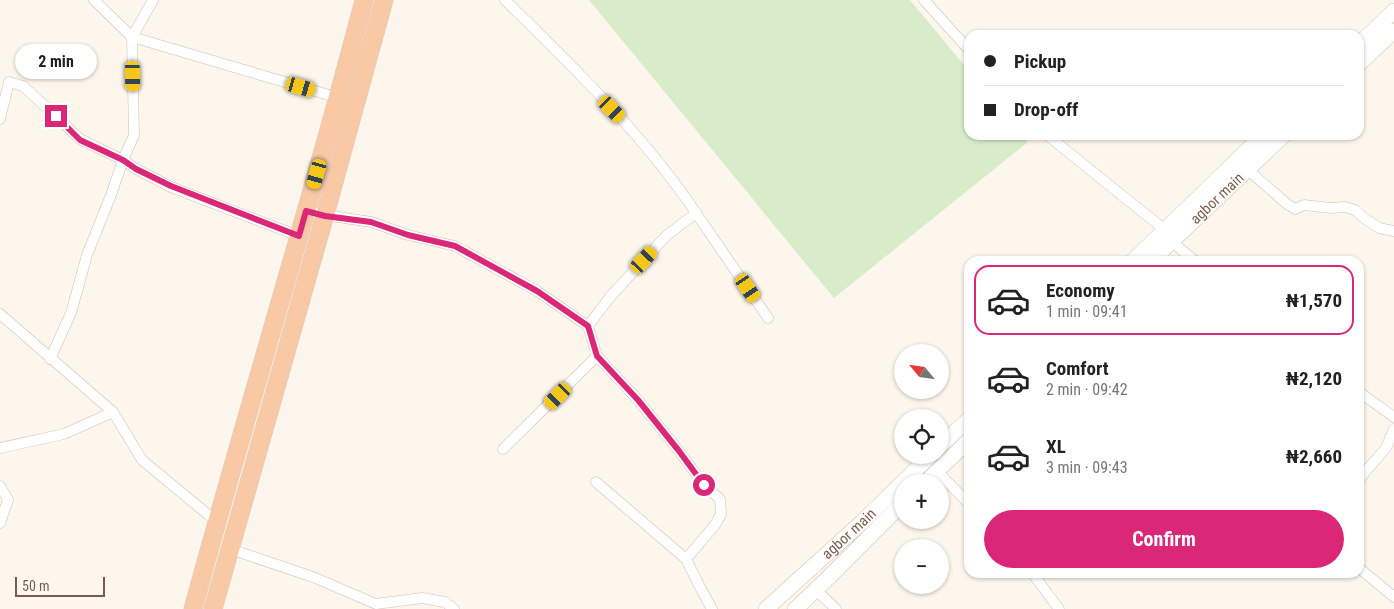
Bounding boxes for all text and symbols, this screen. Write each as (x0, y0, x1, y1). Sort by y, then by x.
callout: 2 min (15, 44, 97, 78)
text: Pickup (1014, 50, 1066, 73)
text: 2 min (38, 52, 74, 71)
car (125, 61, 140, 91)
car (284, 76, 317, 98)
car (596, 93, 627, 125)
text: Drop-off (1014, 98, 1078, 121)
route end (45, 105, 67, 127)
car (305, 158, 328, 190)
street label: agbor main (1187, 169, 1247, 228)
car (628, 244, 659, 276)
car (733, 271, 762, 305)
icon: car (986, 278, 1031, 323)
text: Economy (1046, 279, 1115, 302)
text: ₦1,570 (1285, 289, 1342, 312)
text: 1 min · 09:41 (1046, 302, 1128, 321)
north arrow (894, 344, 949, 399)
map controls (894, 344, 949, 594)
icon: car (986, 356, 1031, 401)
text: Comfort (1046, 357, 1109, 380)
text: ₦2,120 (1285, 367, 1342, 390)
car (542, 380, 573, 412)
text: 2 min · 09:42 (1046, 380, 1128, 399)
button: locate (894, 409, 949, 464)
icon: car (986, 434, 1031, 479)
text: XL (1046, 435, 1066, 458)
text: ₦2,660 (1285, 445, 1342, 468)
text: 3 min · 09:43 (1046, 458, 1128, 477)
route start (693, 474, 715, 496)
button: + (894, 474, 949, 529)
street label: agbor main (818, 505, 880, 563)
button: Confirm (984, 510, 1344, 568)
button: − (894, 539, 949, 594)
scale bar (15, 574, 105, 597)
text: 50 m (22, 578, 50, 594)

